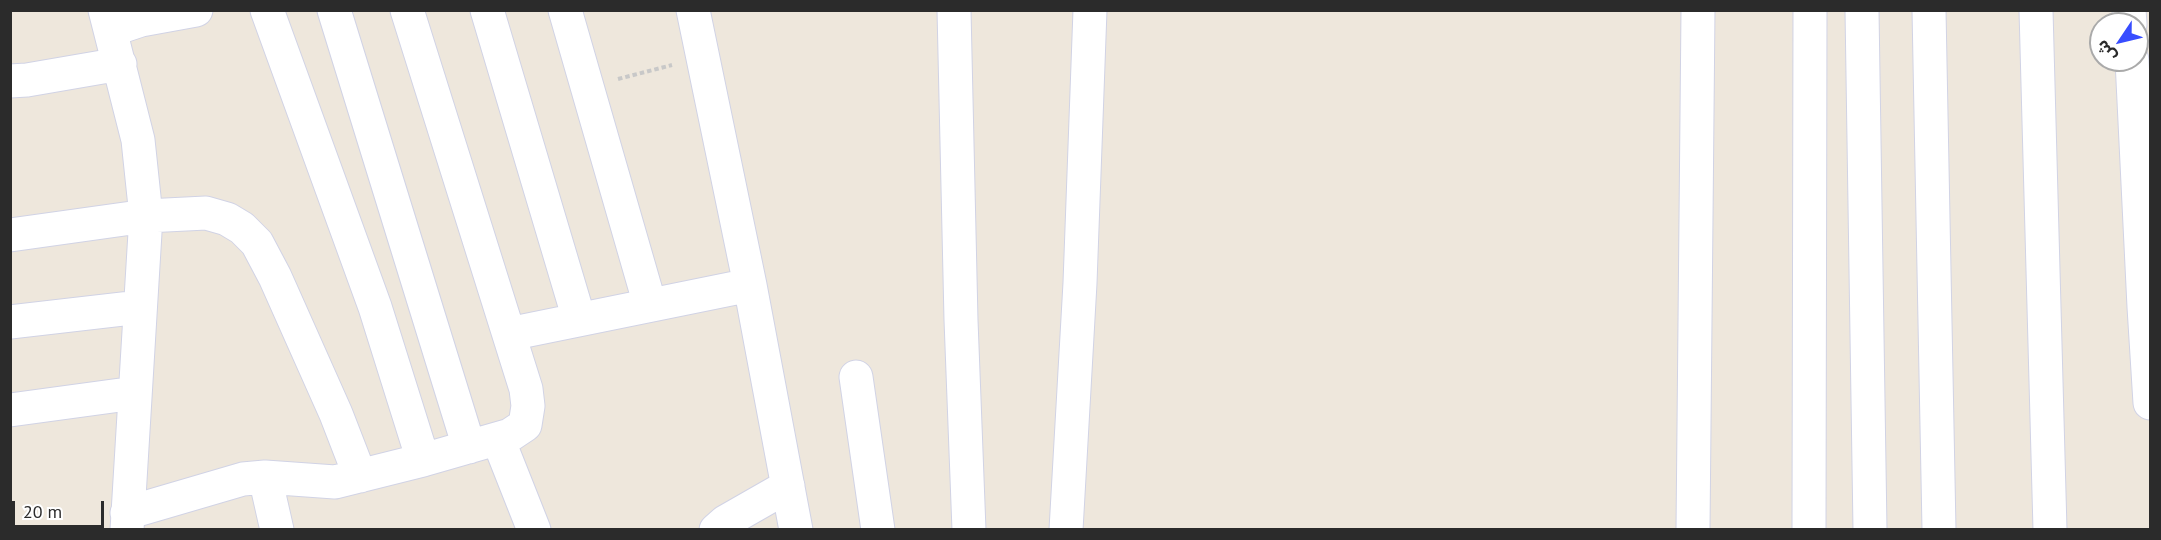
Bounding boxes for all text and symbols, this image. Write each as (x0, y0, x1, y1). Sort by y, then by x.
north arrow (2089, 12, 2149, 72)
text: ش (2091, 36, 2120, 66)
scale bar (15, 489, 106, 527)
text: 20 m (23, 500, 62, 523)

